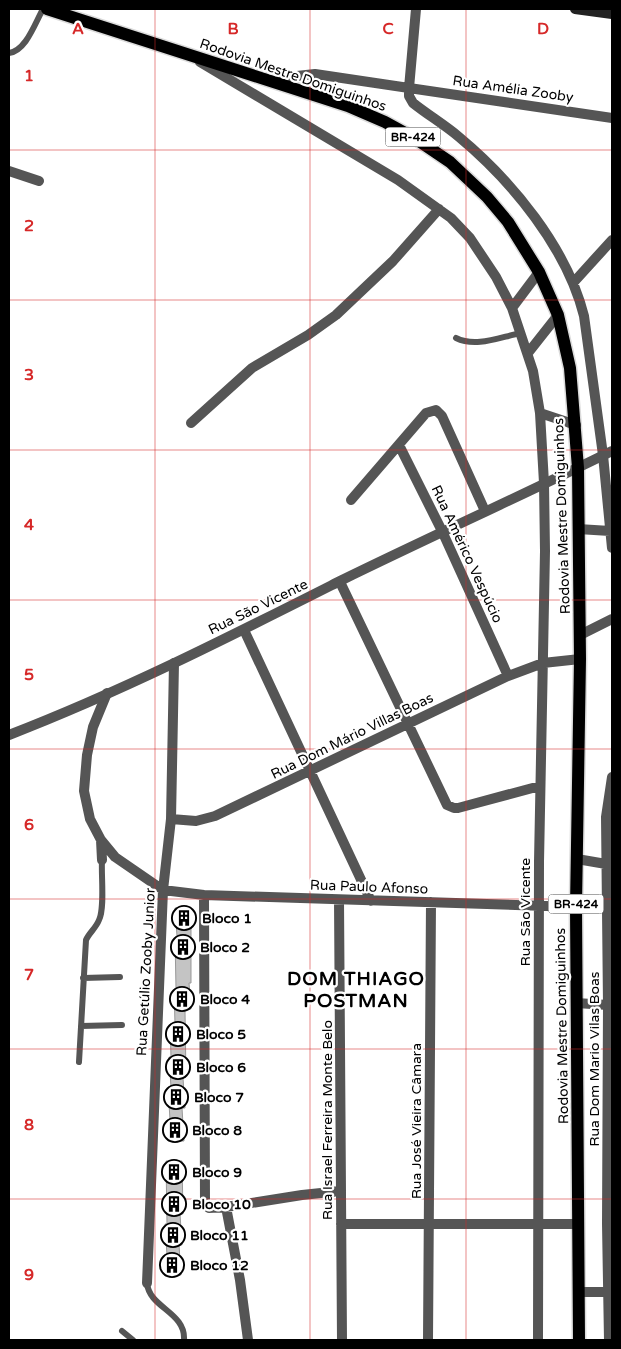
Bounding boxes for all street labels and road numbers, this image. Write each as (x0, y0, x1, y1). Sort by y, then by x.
street label: Rodovia Mestre Domiguinhos (197, 35, 389, 115)
street label: Rua Amélia Zooby (451, 72, 575, 106)
road number: BR-424 (386, 128, 440, 146)
street label: Rodovia Mestre Domiguinhos (550, 417, 574, 614)
street label: Rua Américo Vespúcio (428, 482, 506, 626)
street label: Rua São Vicente (205, 576, 311, 638)
street label: Rua Dom Mário Villas Boas (268, 689, 436, 783)
street label: Rua São Vicente (517, 858, 534, 966)
street label: Rua Paulo Afonso (310, 876, 428, 898)
street label: Rua Getúlio Zooby Junior (133, 887, 159, 1056)
road number: BR-424 (548, 894, 604, 914)
street label: Rodovia Mestre Domiguinhos (552, 927, 572, 1124)
street label: Rua Dom Mario Vilas Boas (586, 971, 603, 1147)
street label: Rua Israel Ferreira Monte Belo (319, 1020, 336, 1220)
street label: Rua José Vieira Câmara (408, 1043, 425, 1199)

